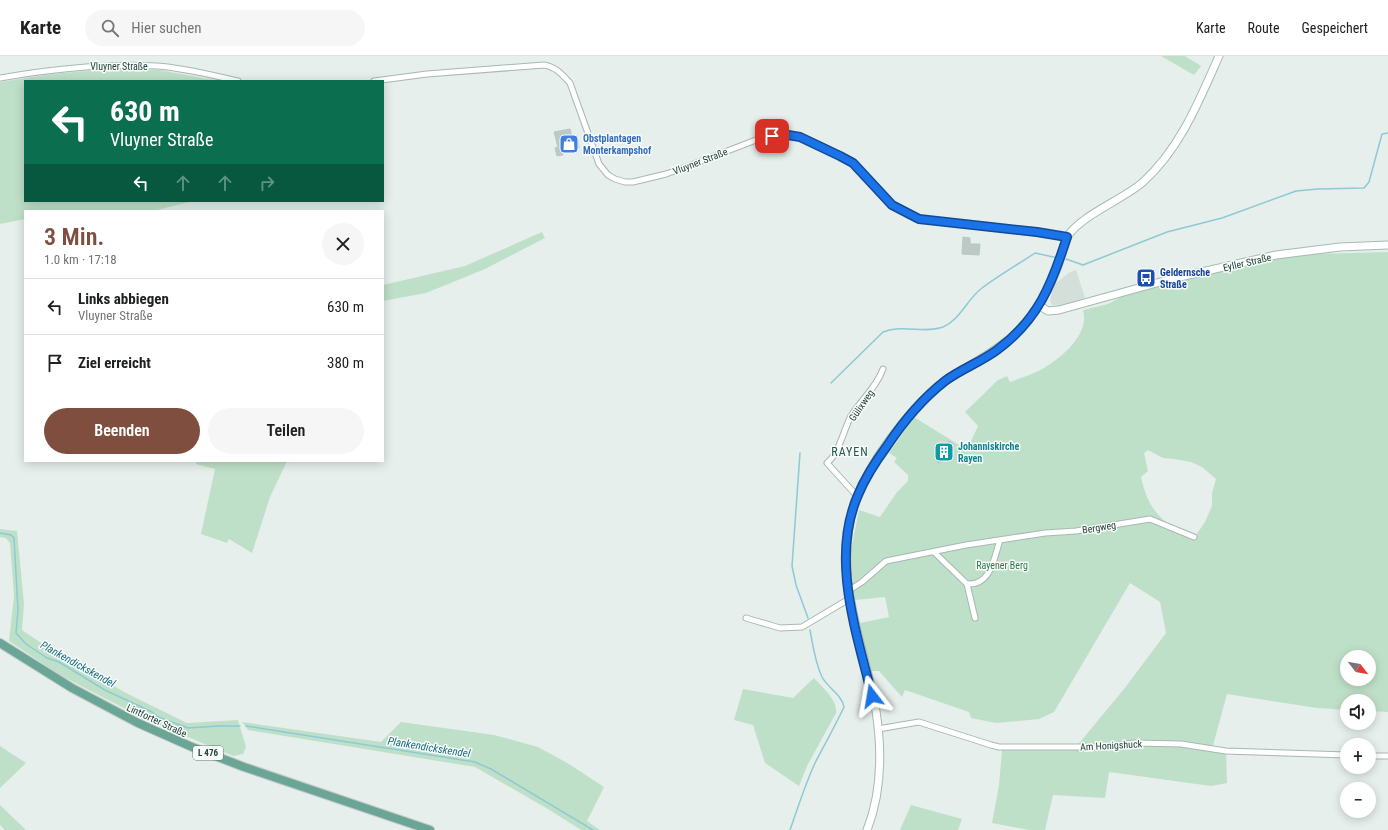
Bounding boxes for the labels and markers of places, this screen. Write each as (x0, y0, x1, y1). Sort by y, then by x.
pin (755, 119, 789, 153)
shop icon: Obstplantagen Monterkampshof (558, 133, 580, 155)
place label: Obstplantagen Monterkampshof (583, 133, 652, 156)
bus stop icon: Geldernsche Straße (1135, 267, 1157, 289)
place label: Geldernsche Straße (1160, 267, 1210, 290)
building icon: Johanniskirche Rayen (933, 441, 955, 463)
place label: Johanniskirche Rayen (958, 441, 1019, 464)

